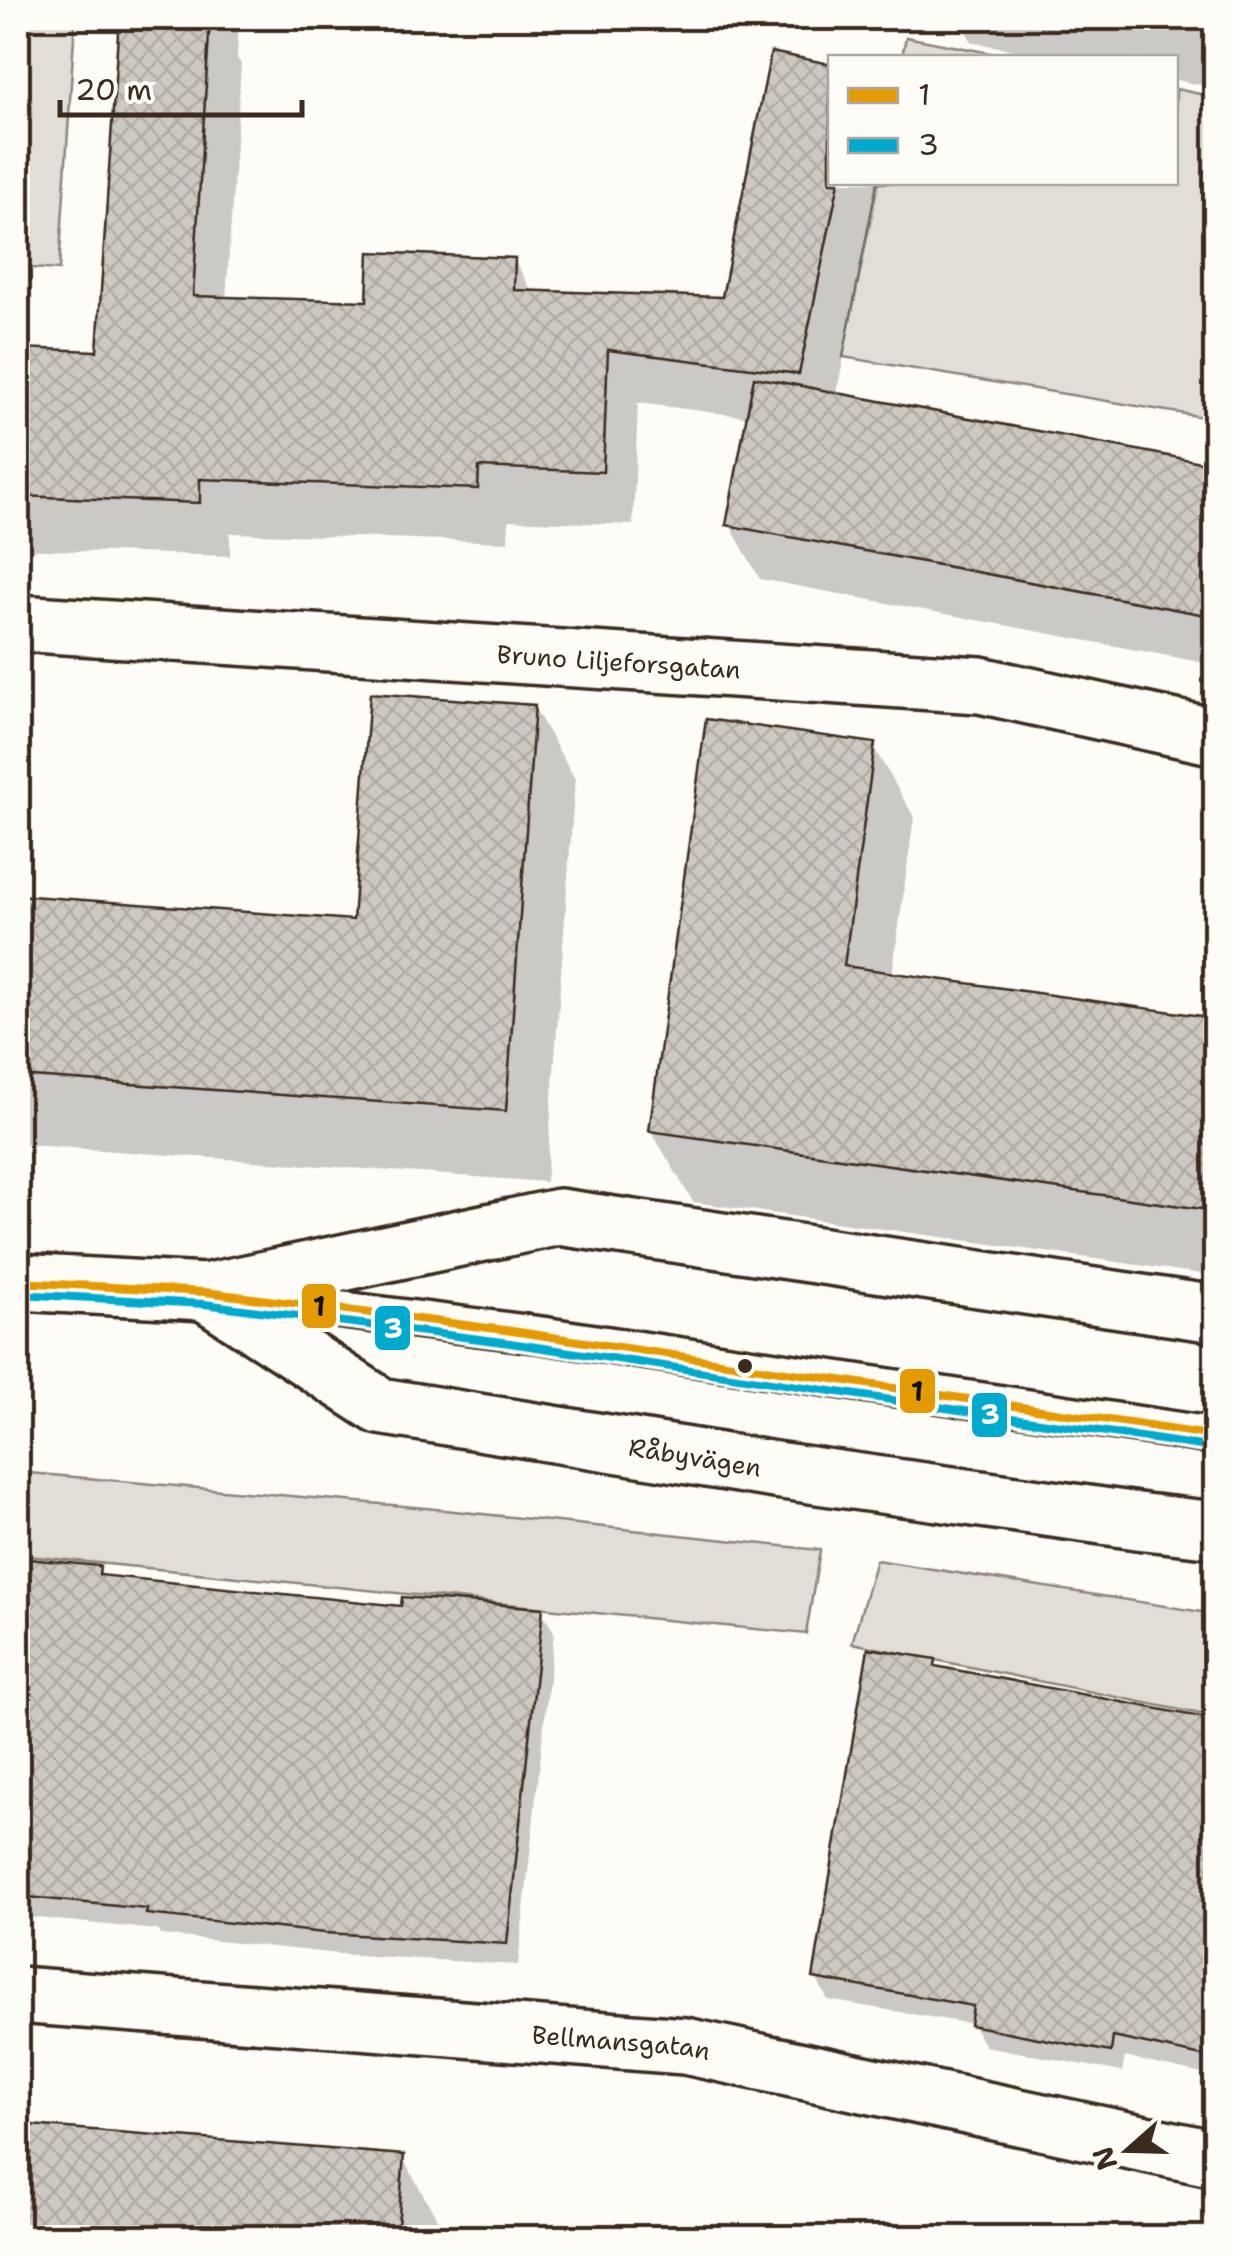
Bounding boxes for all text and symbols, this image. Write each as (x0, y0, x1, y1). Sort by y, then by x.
scale bar (60, 55, 302, 117)
legend (828, 55, 1178, 185)
text: 20 m (75, 69, 152, 110)
text: 1 (918, 74, 931, 115)
text: 3 (918, 124, 939, 165)
street label: Bruno Liljeforsgatan (496, 637, 742, 687)
line badge: 1 (300, 1282, 338, 1330)
text: 1 (313, 1287, 325, 1325)
line badge: 3 (373, 1304, 412, 1352)
text: 3 (383, 1309, 403, 1347)
unlabelled marker (735, 1356, 755, 1376)
line badge: 1 (898, 1367, 937, 1415)
text: 1 (911, 1372, 923, 1410)
line badge: 3 (970, 1391, 1009, 1439)
text: 3 (980, 1395, 1000, 1433)
street label: Råbyvägen (626, 1430, 764, 1485)
street label: Bellmansgatan (531, 2017, 714, 2068)
north arrow (1078, 2100, 1178, 2200)
text: N (1083, 2142, 1126, 2175)

